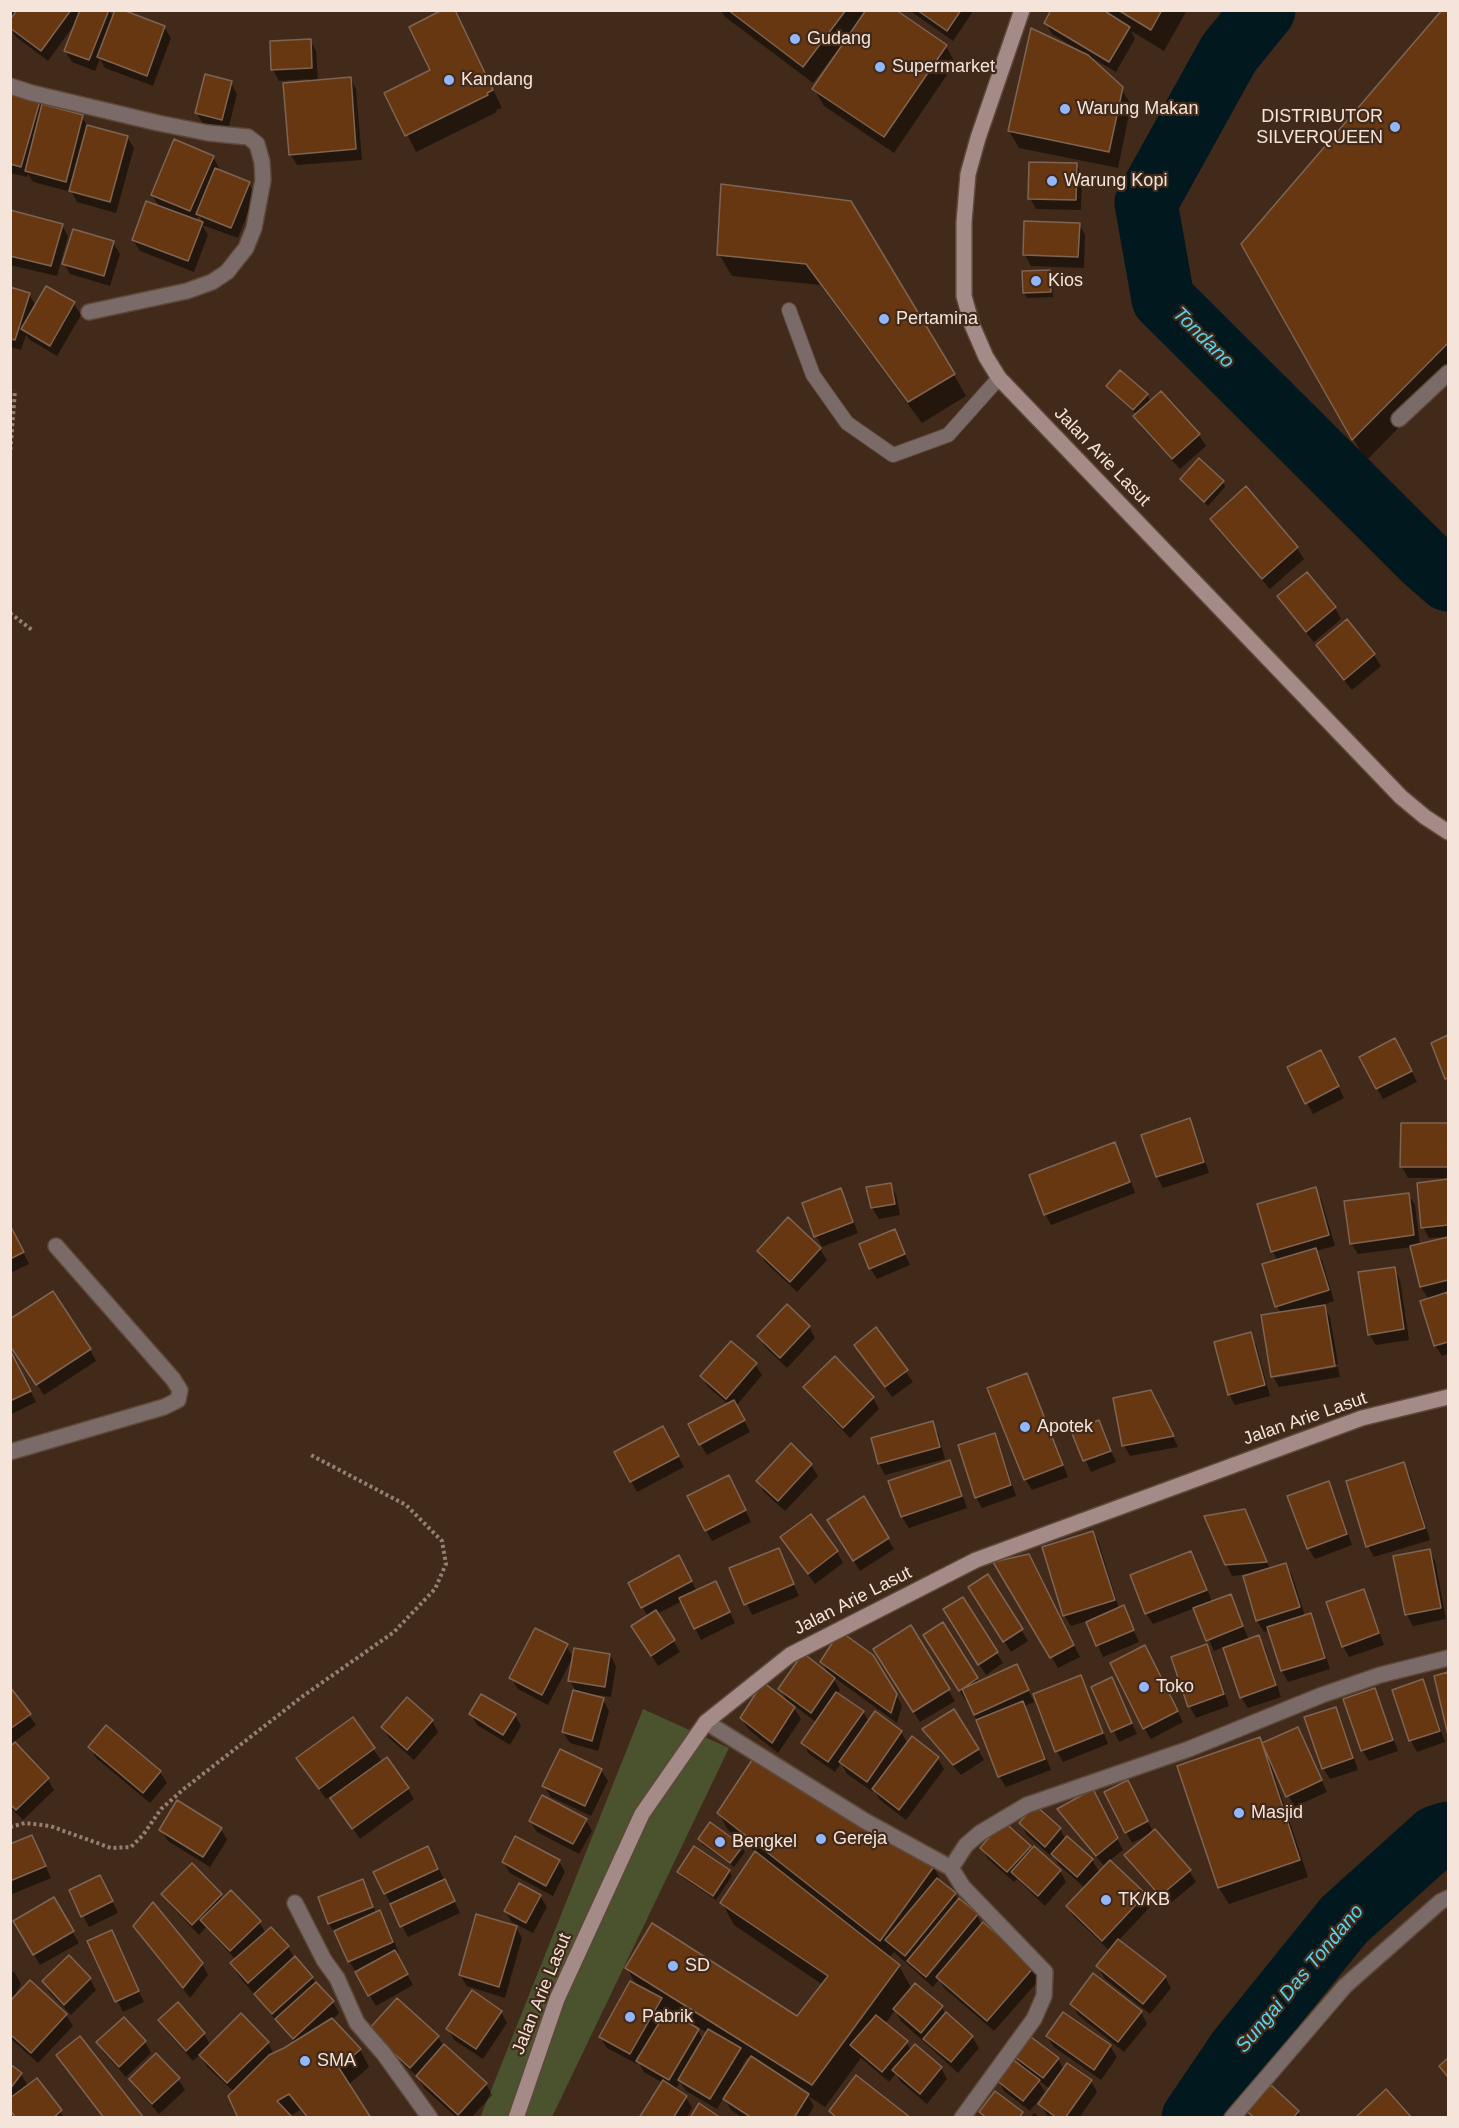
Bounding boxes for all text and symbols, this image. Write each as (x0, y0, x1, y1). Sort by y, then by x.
place label: Gudang (807, 28, 871, 50)
marker: Gudang (788, 32, 802, 46)
place label: Supermarket (892, 56, 995, 78)
marker: Supermarket (873, 60, 887, 74)
place label: Kandang (461, 69, 533, 91)
marker: Kandang (442, 73, 456, 87)
place label: Warung Makan (1077, 98, 1198, 120)
marker: Warung Makan (1058, 102, 1072, 116)
place label: DISTRIBUTOR SILVERQUEEN (1256, 106, 1383, 148)
marker: DISTRIBUTOR SILVERQUEEN (1388, 120, 1402, 134)
place label: Warung Kopi (1064, 170, 1167, 192)
marker: Warung Kopi (1045, 174, 1059, 188)
place label: Kios (1048, 270, 1083, 292)
marker: Kios (1029, 274, 1043, 288)
water label: Tondano (1167, 302, 1239, 374)
place label: Pertamina (896, 308, 978, 330)
marker: Pertamina (877, 312, 891, 326)
street label: Jalan Arie Lasut (1049, 403, 1155, 511)
street label: Jalan Arie Lasut (1240, 1388, 1370, 1450)
place label: Apotek (1037, 1416, 1093, 1438)
marker: Apotek (1018, 1420, 1032, 1434)
street label: Jalan Arie Lasut (791, 1562, 915, 1640)
place label: Toko (1156, 1676, 1194, 1698)
marker: Toko (1137, 1680, 1151, 1694)
place label: Masjid (1251, 1802, 1303, 1824)
marker: Masjid (1232, 1806, 1246, 1820)
place label: Gereja (833, 1828, 887, 1850)
place label: Bengkel (732, 1831, 797, 1853)
marker: Gereja (814, 1832, 828, 1846)
marker: Bengkel (713, 1835, 727, 1849)
place label: TK/KB (1118, 1889, 1170, 1911)
marker: TK/KB (1099, 1893, 1113, 1907)
water label: Sungai Das Tondano (1231, 1900, 1369, 2058)
street label: Jalan Arie Lasut (508, 1930, 576, 2058)
place label: SD (685, 1955, 710, 1977)
marker: SD (666, 1959, 680, 1973)
place label: Pabrik (642, 2006, 693, 2028)
marker: Pabrik (623, 2010, 637, 2024)
place label: SMA (317, 2050, 356, 2072)
marker: SMA (298, 2054, 312, 2068)

